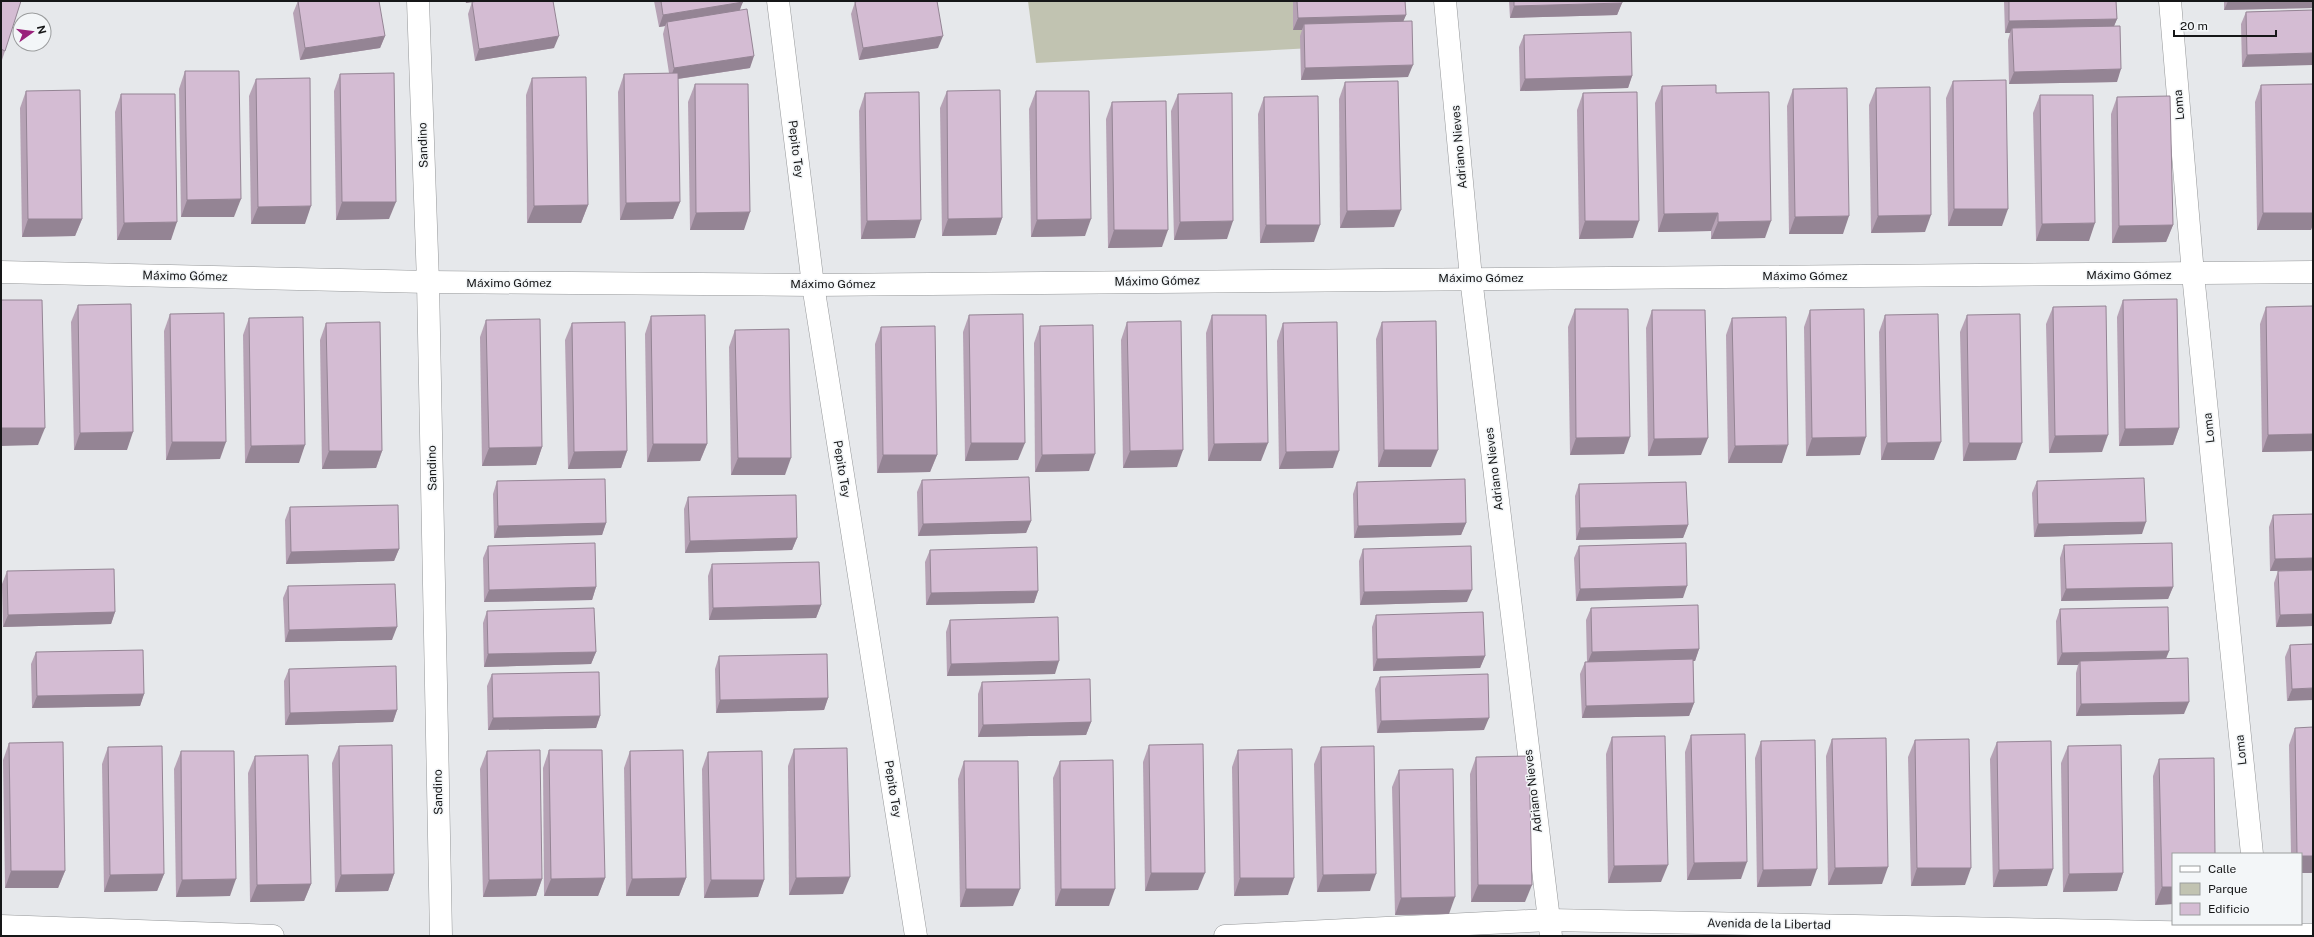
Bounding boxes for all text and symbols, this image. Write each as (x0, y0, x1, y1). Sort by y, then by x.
north arrow (12, 12, 52, 52)
scale bar (2174, 12, 2276, 38)
text: 20 m (2180, 19, 2208, 33)
text: N (35, 24, 49, 35)
street label: Loma (2171, 89, 2187, 121)
street label: Adriano Nieves (1448, 105, 1470, 189)
street label: Pepito Tey (786, 119, 807, 179)
street label: Sandino (415, 122, 431, 168)
street label: Máximo Gómez (142, 268, 228, 284)
street label: Máximo Gómez (2086, 268, 2172, 282)
street label: Máximo Gómez (1762, 269, 1848, 283)
street label: Máximo Gómez (1438, 271, 1524, 285)
street label: Máximo Gómez (1114, 273, 1200, 289)
street label: Máximo Gómez (466, 276, 552, 290)
street label: Máximo Gómez (790, 277, 876, 291)
street label: Loma (2200, 412, 2218, 444)
street label: Adriano Nieves (1482, 427, 1506, 511)
street label: Pepito Tey (831, 439, 854, 499)
street label: Sandino (425, 445, 439, 491)
street label: Loma (2232, 734, 2250, 766)
street label: Adriano Nieves (1521, 749, 1545, 833)
street label: Pepito Tey (882, 759, 905, 819)
street label: Sandino (431, 769, 445, 815)
legend (2172, 853, 2302, 925)
text: Calle (2208, 862, 2237, 876)
text: Parque (2208, 882, 2248, 896)
text: Edificio (2208, 902, 2250, 916)
street label: Avenida de la Libertad (1707, 916, 1831, 932)

